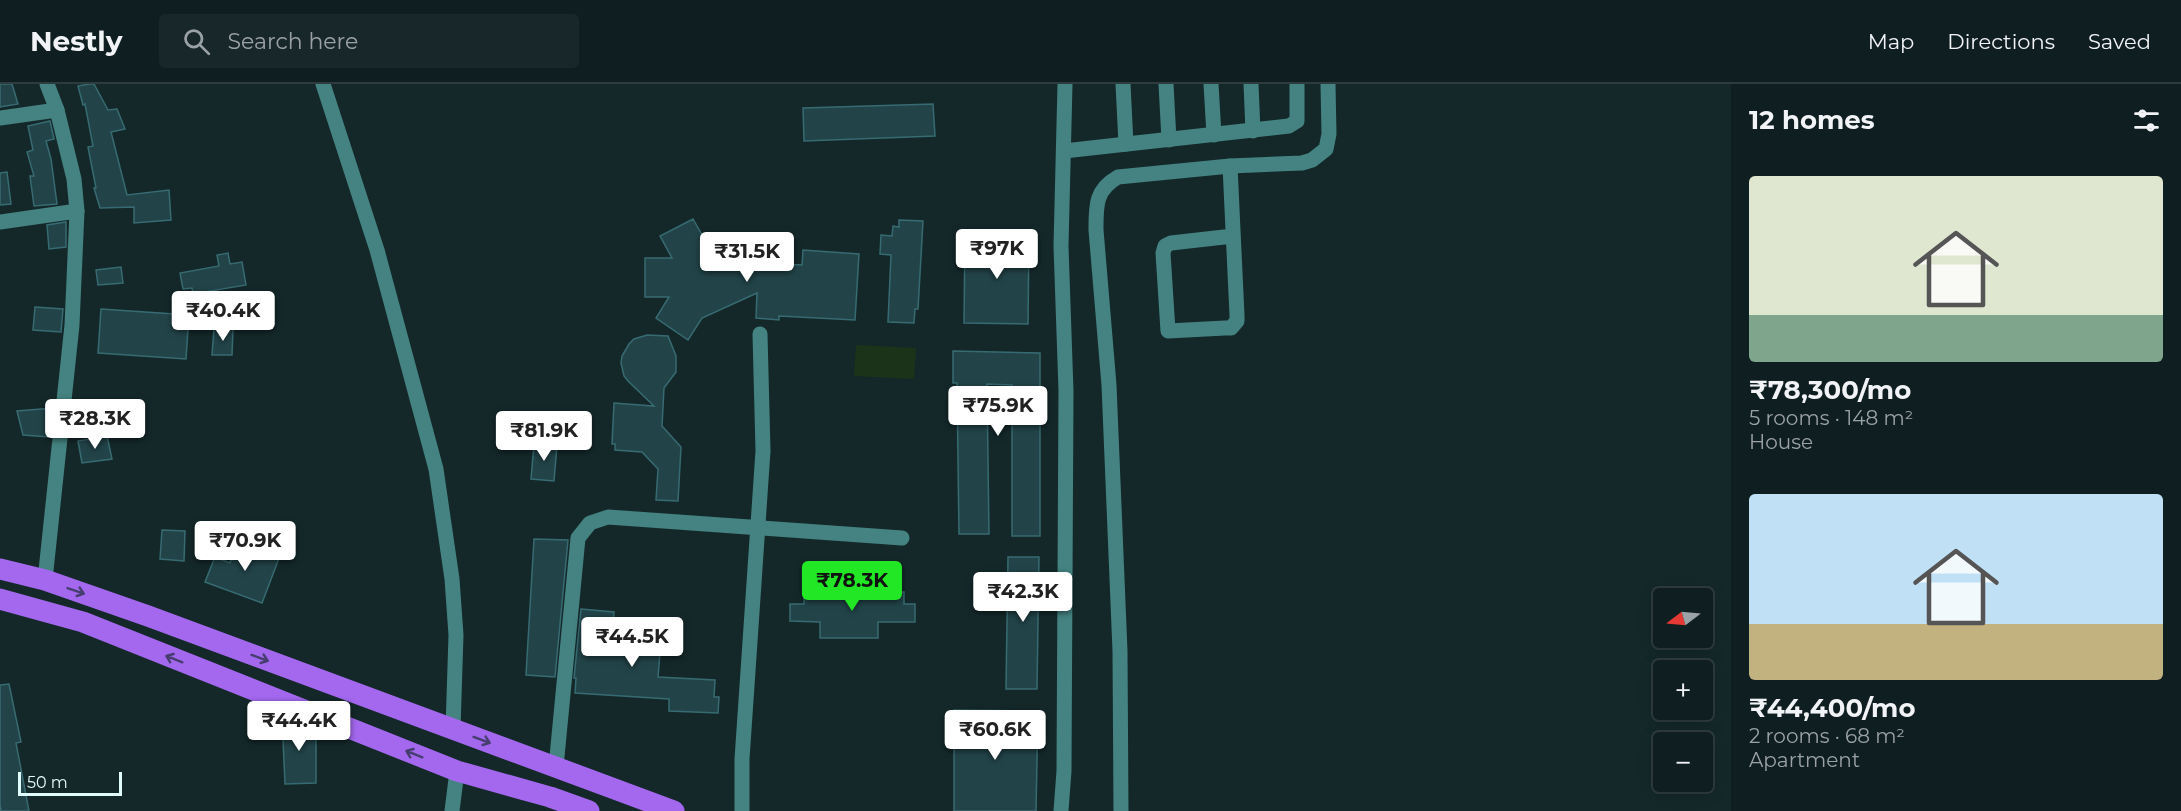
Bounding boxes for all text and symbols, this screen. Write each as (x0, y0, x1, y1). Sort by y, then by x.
search box (159, 14, 579, 68)
text: Nestly (30, 24, 123, 58)
icon: search (180, 25, 213, 58)
text: Search here (228, 28, 358, 55)
text: Map (1868, 29, 1914, 54)
text: Directions (1947, 29, 2055, 54)
text: Saved (2088, 29, 2151, 54)
text: 12 homes (1749, 104, 1875, 136)
icon: filters (2130, 104, 2163, 137)
icon: home (1902, 215, 2010, 323)
pin: ₹97K (961, 229, 1033, 280)
pin: ₹31.5K (698, 232, 796, 283)
text: ₹97K (970, 236, 1024, 260)
text: ₹31.5K (714, 239, 780, 263)
pin: ₹40.4K (174, 291, 272, 342)
text: ₹40.4K (186, 298, 260, 322)
text: ₹78,300/mo (1749, 374, 1911, 406)
pin: ₹75.9K (949, 386, 1047, 437)
text: ₹75.9K (962, 393, 1034, 417)
pin: ₹28.3K (46, 399, 144, 450)
text: ₹28.3K (59, 406, 131, 430)
text: 5 rooms · 148 m² (1749, 406, 1913, 430)
pin: ₹81.9K (495, 411, 593, 462)
text: ₹81.9K (510, 418, 578, 442)
text: House (1749, 430, 1813, 454)
pin: ₹70.9K (196, 521, 294, 572)
text: ₹70.9K (209, 528, 281, 552)
icon: home (1902, 533, 2010, 641)
pin: ₹78.3K (803, 561, 901, 612)
text: ₹78.3K (816, 568, 888, 592)
pin: ₹42.3K (974, 572, 1072, 623)
text: ₹42.3K (987, 579, 1059, 603)
one-way arrow (66, 586, 85, 597)
north arrow (1653, 588, 1713, 648)
map controls (1653, 588, 1713, 792)
pin: ₹44.5K (583, 617, 681, 668)
text: ₹44.5K (595, 624, 669, 648)
one-way arrow (165, 653, 184, 664)
one-way arrow (250, 653, 268, 664)
button: + (1653, 660, 1713, 720)
text: ₹44,400/mo (1749, 692, 1915, 724)
pin: ₹44.4K (250, 701, 348, 752)
text: ₹44.4K (261, 708, 337, 732)
pin: ₹60.6K (946, 710, 1044, 761)
text: ₹60.6K (959, 717, 1031, 741)
text: 2 rooms · 68 m² (1749, 724, 1905, 748)
button: − (1653, 732, 1713, 792)
one-way arrow (472, 735, 491, 746)
one-way arrow (405, 748, 423, 759)
text: Apartment (1749, 748, 1860, 772)
scale bar (18, 769, 122, 796)
text: 50 m (27, 773, 68, 792)

